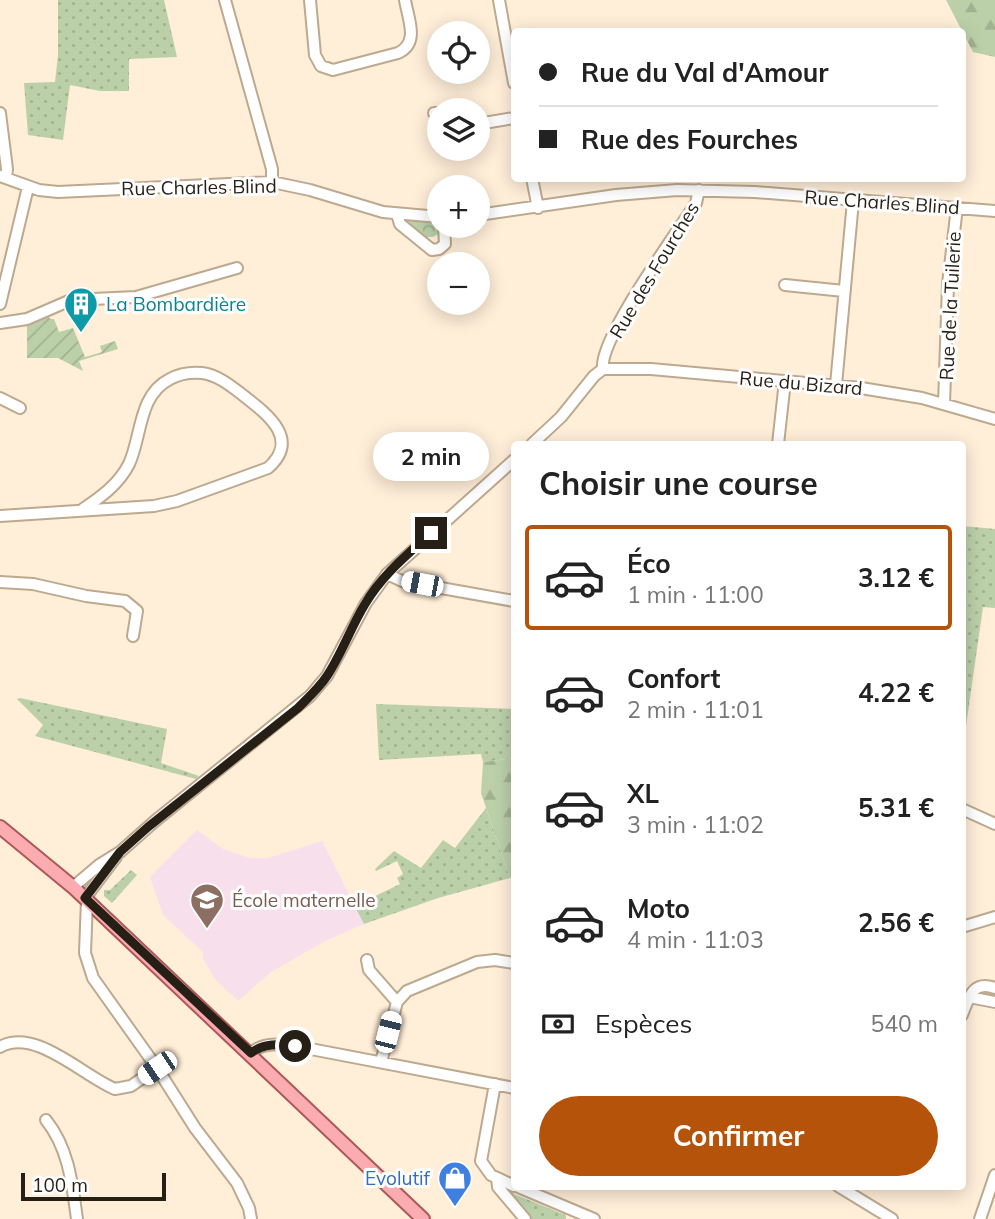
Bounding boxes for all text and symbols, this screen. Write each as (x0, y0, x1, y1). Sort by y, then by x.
map controls (427, 21, 490, 315)
button: locate (427, 21, 490, 84)
text: Rue du Val d'Amour (581, 56, 829, 89)
button: layers (427, 98, 490, 161)
text: Rue des Fourches (581, 123, 798, 156)
street label: Rue Charles Blind (121, 174, 277, 200)
button: + (427, 175, 490, 238)
street label: Rue Charles Blind (804, 185, 960, 219)
street label: Rue des Fourches (604, 198, 704, 342)
street label: Rue de la Tuilerie (934, 231, 966, 381)
button: − (427, 252, 490, 315)
building icon: La Bombardière (62, 285, 100, 334)
place label: La Bombardière (106, 292, 246, 316)
street label: Rue du Bizard (738, 366, 864, 400)
callout: 2 min (373, 432, 489, 480)
text: 2 min (401, 442, 461, 471)
text: Choisir une course (539, 463, 818, 503)
route end (415, 517, 447, 549)
icon: car (543, 546, 606, 609)
text: Éco (627, 547, 671, 580)
text: 3.12 € (858, 561, 934, 594)
car (400, 570, 445, 598)
text: 1 min · 11:00 (627, 580, 764, 609)
icon: car (543, 661, 606, 724)
text: Confort (627, 662, 720, 695)
text: 4.22 € (858, 676, 934, 709)
text: 2 min · 11:01 (627, 695, 764, 724)
icon: car (543, 776, 606, 839)
text: XL (627, 777, 659, 810)
text: 5.31 € (858, 791, 934, 824)
text: 3 min · 11:02 (627, 810, 764, 839)
school or university icon: École maternelle (188, 881, 226, 930)
place label: École maternelle (232, 888, 376, 912)
icon: car (543, 891, 606, 954)
text: Moto (627, 892, 690, 925)
text: 2.56 € (858, 906, 934, 939)
text: 4 min · 11:03 (627, 925, 764, 954)
icon: cash (539, 1005, 577, 1043)
text: Espèces (595, 1007, 692, 1040)
car (373, 1009, 404, 1055)
text: 540 m (870, 1009, 938, 1038)
route start (279, 1030, 311, 1062)
car (134, 1048, 181, 1088)
button: Confirmer (539, 1096, 938, 1176)
shop icon: Evolutif (436, 1159, 474, 1208)
place label: Evolutif (365, 1166, 431, 1190)
scale bar (21, 1170, 166, 1202)
text: 100 m (32, 1173, 88, 1197)

